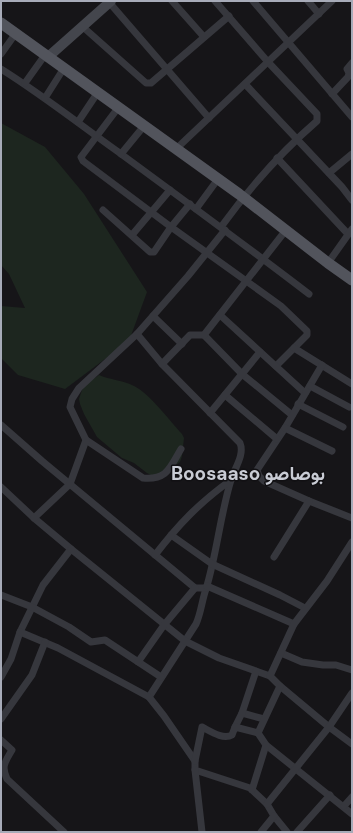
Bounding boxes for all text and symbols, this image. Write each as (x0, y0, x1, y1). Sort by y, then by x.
district label: Boosaaso بوصاصو (171, 461, 325, 486)

